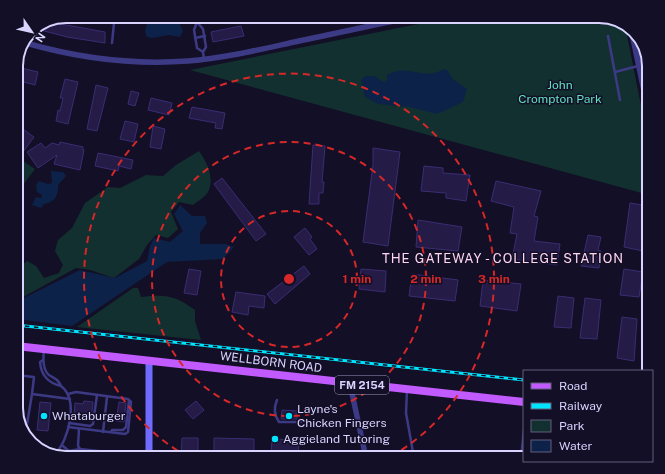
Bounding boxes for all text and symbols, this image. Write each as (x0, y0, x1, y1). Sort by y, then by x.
north arrow (12, 12, 52, 52)
text: N (33, 31, 48, 45)
park label: John Crompton Park (518, 78, 602, 106)
district label: THE GATEWAY - COLLEGE STATION (382, 251, 624, 266)
centre of rings (282, 272, 296, 286)
text: 1 min (343, 272, 371, 286)
text: 2 min (410, 272, 442, 286)
text: 3 min (478, 272, 510, 286)
street label: WELLBORN ROAD (219, 349, 323, 375)
legend (523, 370, 653, 462)
road number: FM 2154 (335, 376, 389, 394)
text: Road (559, 379, 587, 393)
text: Railway (559, 399, 603, 413)
place label: Layne's Chicken Fingers (297, 402, 387, 430)
place label: Whataburger (52, 409, 126, 423)
marker: Whataburger (39, 411, 49, 421)
marker: Layne's Chicken Fingers (284, 411, 294, 421)
text: Park (559, 419, 585, 433)
place label: Aggieland Tutoring (283, 432, 390, 446)
marker: Aggieland Tutoring (270, 434, 280, 444)
text: Water (559, 439, 593, 453)

